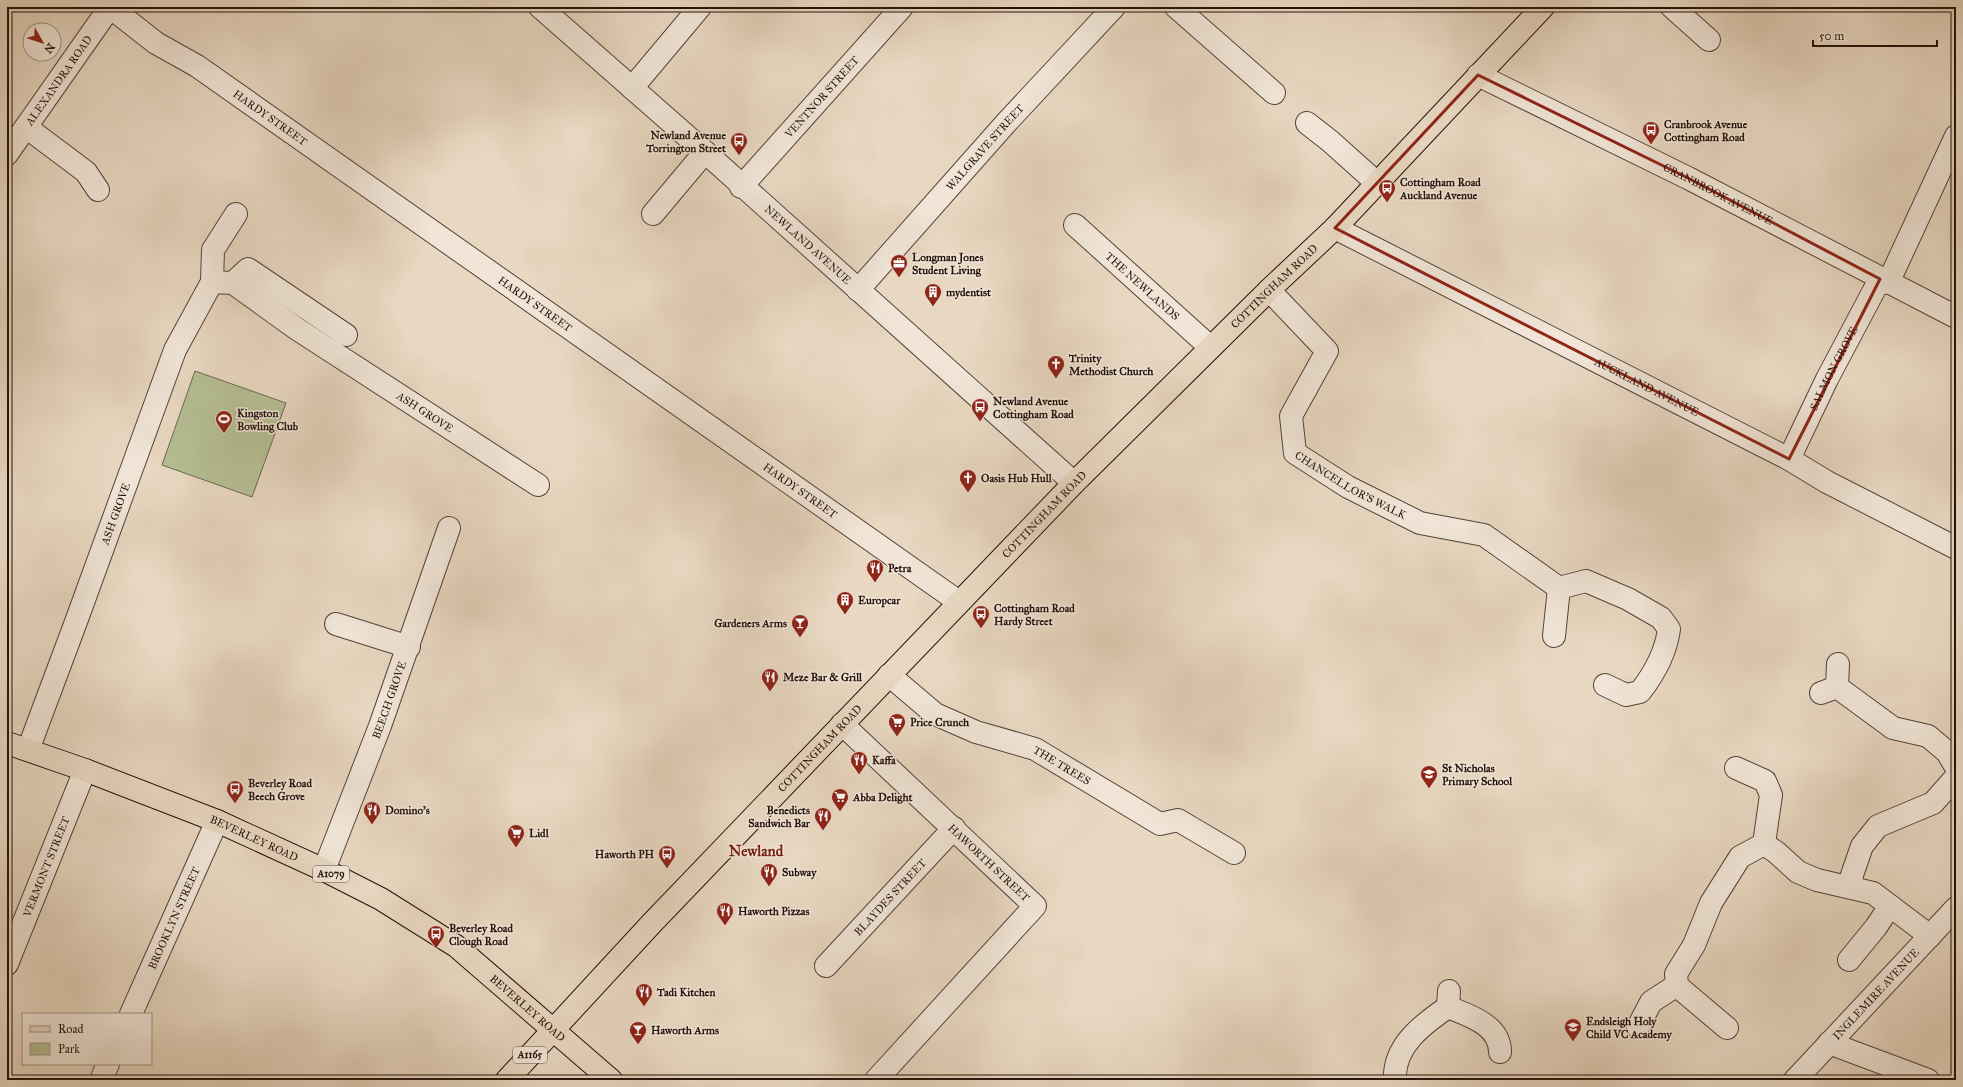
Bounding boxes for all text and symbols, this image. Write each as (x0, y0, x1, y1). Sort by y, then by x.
north arrow (22, 22, 62, 62)
scale bar (1813, 22, 1937, 48)
text: 50 m (1819, 29, 1844, 43)
street label: ALEXANDRA ROAD (23, 34, 95, 128)
street label: VENTNOR STREET (781, 53, 862, 141)
street label: HARDY STREET (231, 87, 310, 148)
street label: WALGRAVE STREET (943, 101, 1027, 193)
place label: Cranbrook Avenue Cottingham Road (1664, 118, 1748, 144)
bus stop icon: Cranbrook Avenue Cottingham Road (1641, 120, 1661, 145)
place label: Newland Avenue Torrington Street (645, 129, 726, 155)
bus stop icon: Newland Avenue Torrington Street (729, 131, 749, 156)
street label: CRANBROOK AVENUE (1661, 160, 1775, 228)
place label: Cottingham Road Auckland Avenue (1399, 176, 1481, 202)
bus stop icon: Cottingham Road Auckland Avenue (1377, 178, 1397, 203)
street label: NEWLAND AVENUE (762, 202, 854, 287)
street label: COTTINGHAM ROAD (1228, 241, 1320, 331)
street label: THE NEWLANDS (1103, 249, 1182, 323)
place label: Longman Jones Student Living (912, 251, 983, 277)
office icon: Longman Jones Student Living (889, 253, 909, 278)
street label: HARDY STREET (496, 273, 575, 335)
building icon: mydentist (923, 282, 943, 307)
place label: mydentist (945, 286, 991, 300)
street label: SALMON GROVE (1807, 324, 1860, 412)
place label: Trinity Methodist Church (1068, 352, 1154, 378)
church icon: Trinity Methodist Church (1046, 354, 1066, 379)
street label: AUCKLAND AVENUE (1592, 354, 1701, 419)
street label: ASH GROVE (394, 388, 456, 435)
place label: Newland Avenue Cottingham Road (993, 395, 1074, 421)
bus stop icon: Newland Avenue Cottingham Road (970, 397, 990, 422)
place label: Kingston Bowling Club (237, 407, 299, 433)
sports icon: Kingston Bowling Club (214, 409, 234, 434)
street label: CHANCELLOR'S WALK (1293, 448, 1409, 522)
street label: HARDY STREET (761, 460, 840, 521)
church icon: Oasis Hub Hull (958, 468, 978, 493)
street label: COTTINGHAM ROAD (999, 468, 1089, 561)
place label: Oasis Hub Hull (981, 472, 1053, 485)
street label: ASH GROVE (98, 481, 133, 547)
restaurant icon: Petra (865, 558, 885, 583)
place label: Petra (888, 562, 912, 575)
building icon: Europcar (835, 590, 855, 615)
place label: Europcar (858, 594, 901, 608)
place label: Cottingham Road Hardy Street (994, 602, 1075, 629)
bus stop icon: Cottingham Road Hardy Street (971, 604, 991, 629)
bar icon: Gardeners Arms (790, 613, 810, 638)
place label: Gardeners Arms (714, 617, 787, 630)
street label: BEECH GROVE (369, 659, 409, 741)
restaurant icon: Meze Bar & Grill (760, 667, 780, 692)
place label: Meze Bar & Grill (783, 671, 863, 684)
street label: COTTINGHAM ROAD (775, 702, 865, 794)
supermarket icon: Price Crunch (887, 712, 907, 737)
place label: Price Crunch (910, 716, 970, 729)
street label: THE TREES (1031, 743, 1093, 787)
restaurant icon: Kaffa (849, 750, 869, 775)
place label: Kaffa (872, 754, 896, 767)
place label: St Nicholas Primary School (1442, 762, 1513, 789)
school or university icon: St Nicholas Primary School (1419, 764, 1439, 789)
place label: Beverley Road Beech Grove (248, 777, 312, 803)
bus stop icon: Beverley Road Beech Grove (225, 779, 245, 804)
supermarket icon: Abba Delight (830, 787, 850, 812)
place label: Abba Delight (852, 791, 913, 804)
restaurant icon: Domino's (362, 800, 382, 825)
place label: Domino's (385, 804, 430, 817)
place label: Benedicts Sandwich Bar (748, 804, 811, 830)
restaurant icon: Benedicts Sandwich Bar (813, 806, 833, 831)
street label: BEVERLEY ROAD (208, 812, 301, 864)
street label: VERMONT STREET (20, 814, 72, 920)
street label: HAWORTH STREET (946, 821, 1033, 904)
supermarket icon: Lidl (506, 823, 526, 848)
place label: Lidl (529, 827, 550, 840)
district label: Newland (729, 842, 784, 860)
bus stop icon: Haworth PH (657, 844, 677, 869)
place label: Haworth PH (595, 848, 654, 861)
street label: BLAYDES STREET (851, 856, 929, 938)
restaurant icon: Subway (759, 862, 779, 887)
street label: BROOKLYN STREET (145, 864, 202, 971)
road number: A1079 (313, 866, 349, 882)
place label: Subway (782, 866, 817, 880)
restaurant icon: Haworth Pizzas (715, 901, 735, 926)
place label: Haworth Pizzas (738, 905, 809, 918)
place label: Beverley Road Clough Road (449, 922, 513, 948)
bus stop icon: Beverley Road Clough Road (426, 924, 446, 949)
street label: INGLEMIRE AVENUE (1830, 945, 1922, 1042)
street label: BEVERLEY ROAD (487, 972, 568, 1044)
restaurant icon: Tadi Kitchen (634, 982, 654, 1007)
place label: Tadi Kitchen (656, 986, 715, 999)
legend (22, 1013, 152, 1065)
place label: Endsleigh Holy Child VC Academy (1586, 1015, 1673, 1042)
school or university icon: Endsleigh Holy Child VC Academy (1563, 1017, 1583, 1042)
bar icon: Haworth Arms (628, 1020, 648, 1045)
text: Road (58, 1022, 84, 1036)
place label: Haworth Arms (651, 1024, 719, 1037)
text: Park (58, 1042, 80, 1056)
road number: A1165 (513, 1047, 547, 1063)

